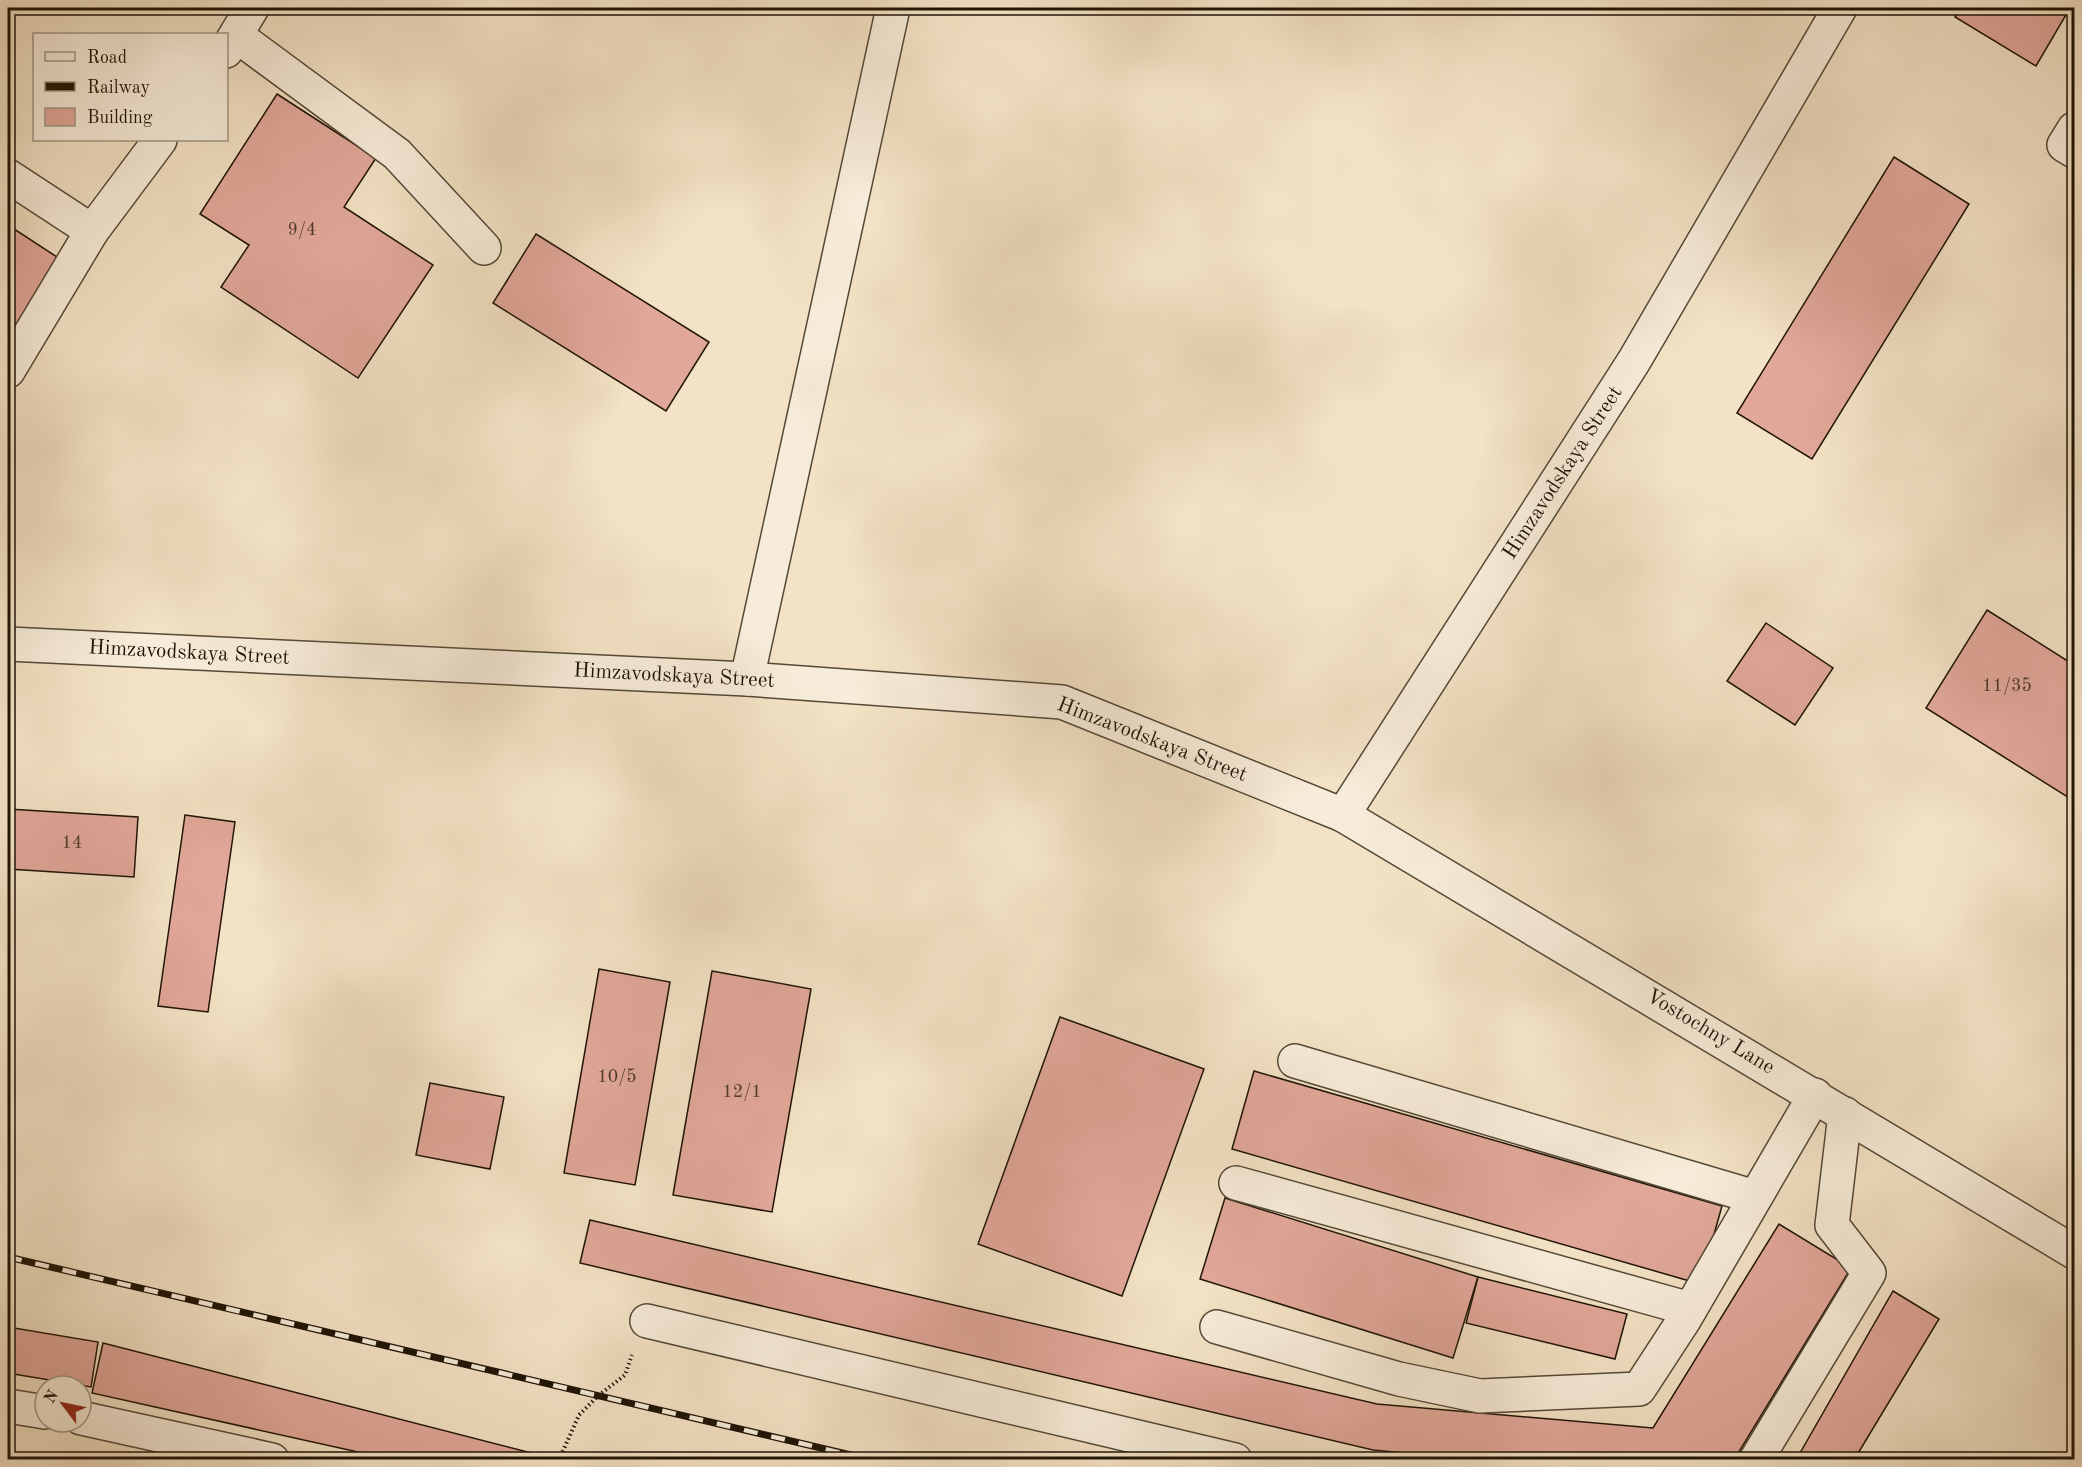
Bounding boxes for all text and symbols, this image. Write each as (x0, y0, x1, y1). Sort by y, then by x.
legend (33, 33, 228, 141)
text: Road (87, 49, 127, 67)
text: Railway (87, 79, 150, 97)
text: Building (87, 109, 153, 127)
house number: 9/4 (288, 221, 316, 239)
street label: Himzavodskaya Street (1499, 383, 1627, 563)
street label: Himzavodskaya Street (88, 637, 290, 669)
street label: Himzavodskaya Street (573, 660, 775, 692)
house number: 11/35 (1982, 677, 2032, 695)
street label: Himzavodskaya Street (1054, 694, 1250, 786)
house number: 14 (62, 834, 82, 852)
street label: Vostochny Lane (1642, 985, 1778, 1079)
house number: 10/5 (597, 1068, 637, 1086)
house number: 12/1 (722, 1083, 762, 1101)
north arrow (33, 1374, 93, 1434)
text: N (42, 1387, 62, 1407)

